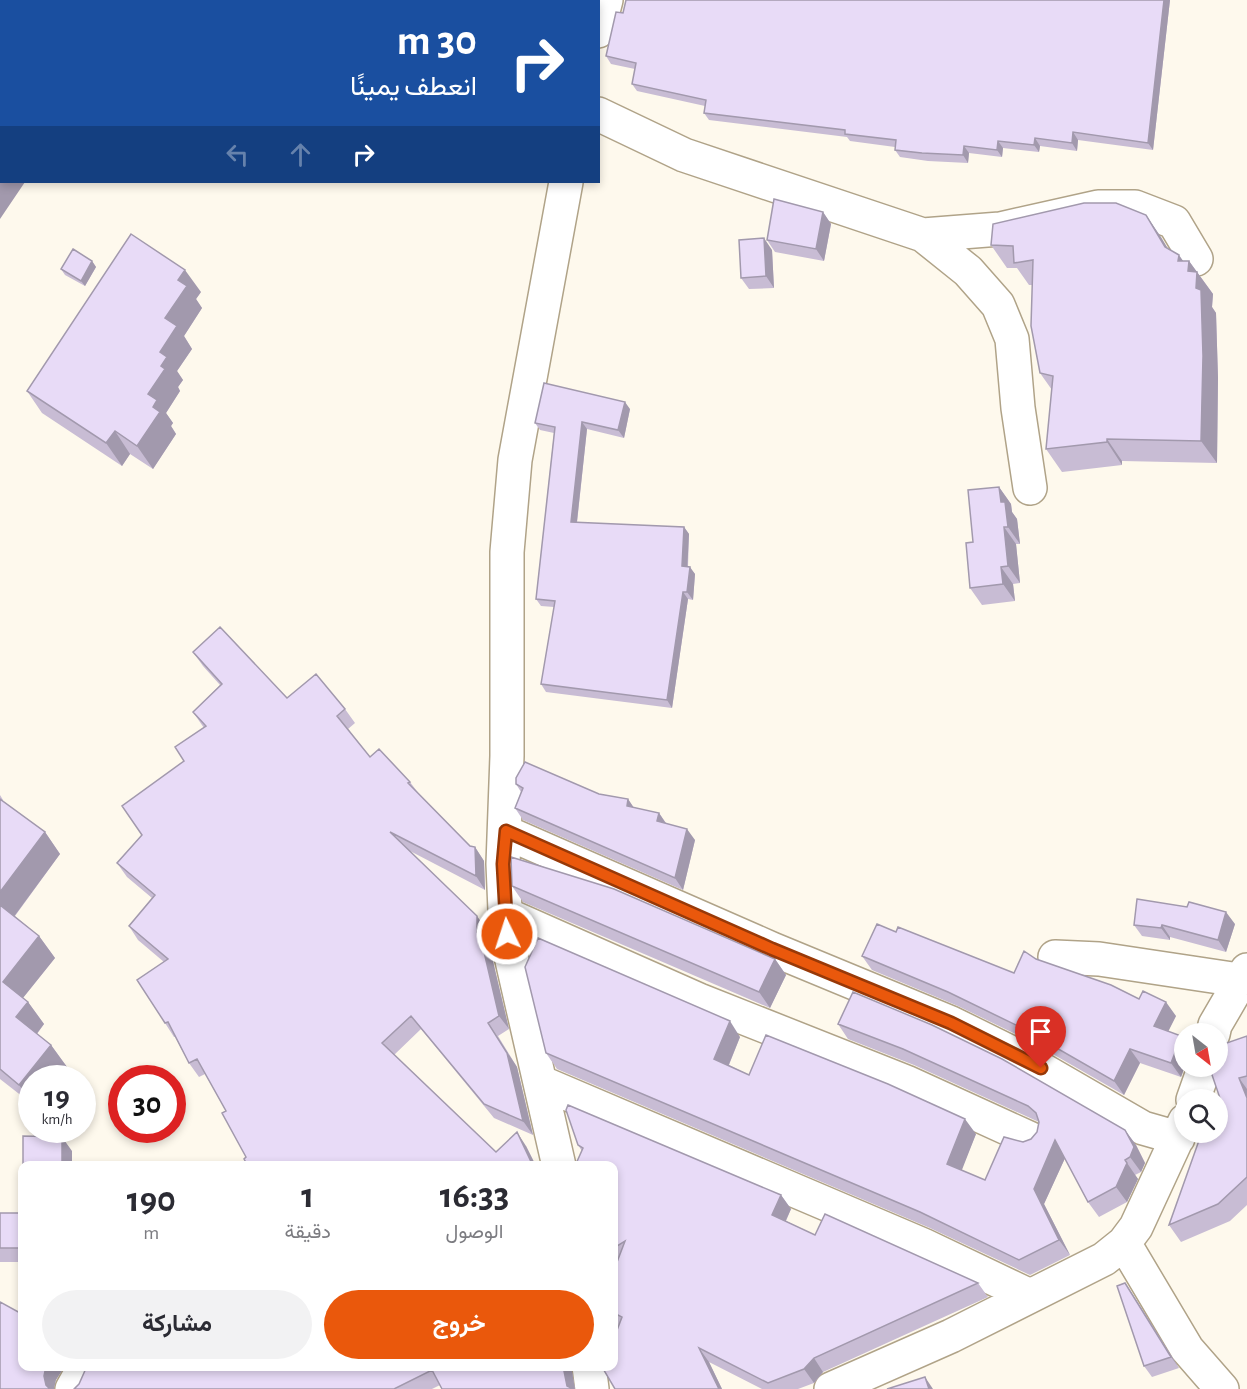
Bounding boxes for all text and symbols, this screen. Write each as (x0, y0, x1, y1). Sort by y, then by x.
text: 30 m (397, 20, 477, 62)
icon: right (498, 24, 576, 102)
text: انعطف يمينًا (350, 73, 477, 100)
icon: left (221, 138, 254, 171)
icon: ahead (284, 138, 317, 171)
icon: right (347, 138, 380, 171)
position arrow (475, 902, 539, 966)
pin (1015, 1006, 1066, 1068)
icon: arrive (1024, 1015, 1057, 1048)
north arrow (1174, 1023, 1228, 1077)
map controls (1174, 1023, 1228, 1143)
speed limit sign: 30 (108, 1065, 186, 1143)
text: 19 (44, 1082, 70, 1112)
button: search (1174, 1089, 1228, 1143)
text: km/h (42, 1112, 72, 1127)
text: 1 (301, 1178, 314, 1214)
text: 16:33 (440, 1178, 509, 1214)
text: 190 (127, 1182, 176, 1218)
text: دقيقة (285, 1222, 331, 1242)
text: الوصول (446, 1222, 503, 1242)
text: m (143, 1223, 159, 1243)
button: مشاركة (42, 1290, 312, 1359)
button: خروج (324, 1290, 594, 1359)

